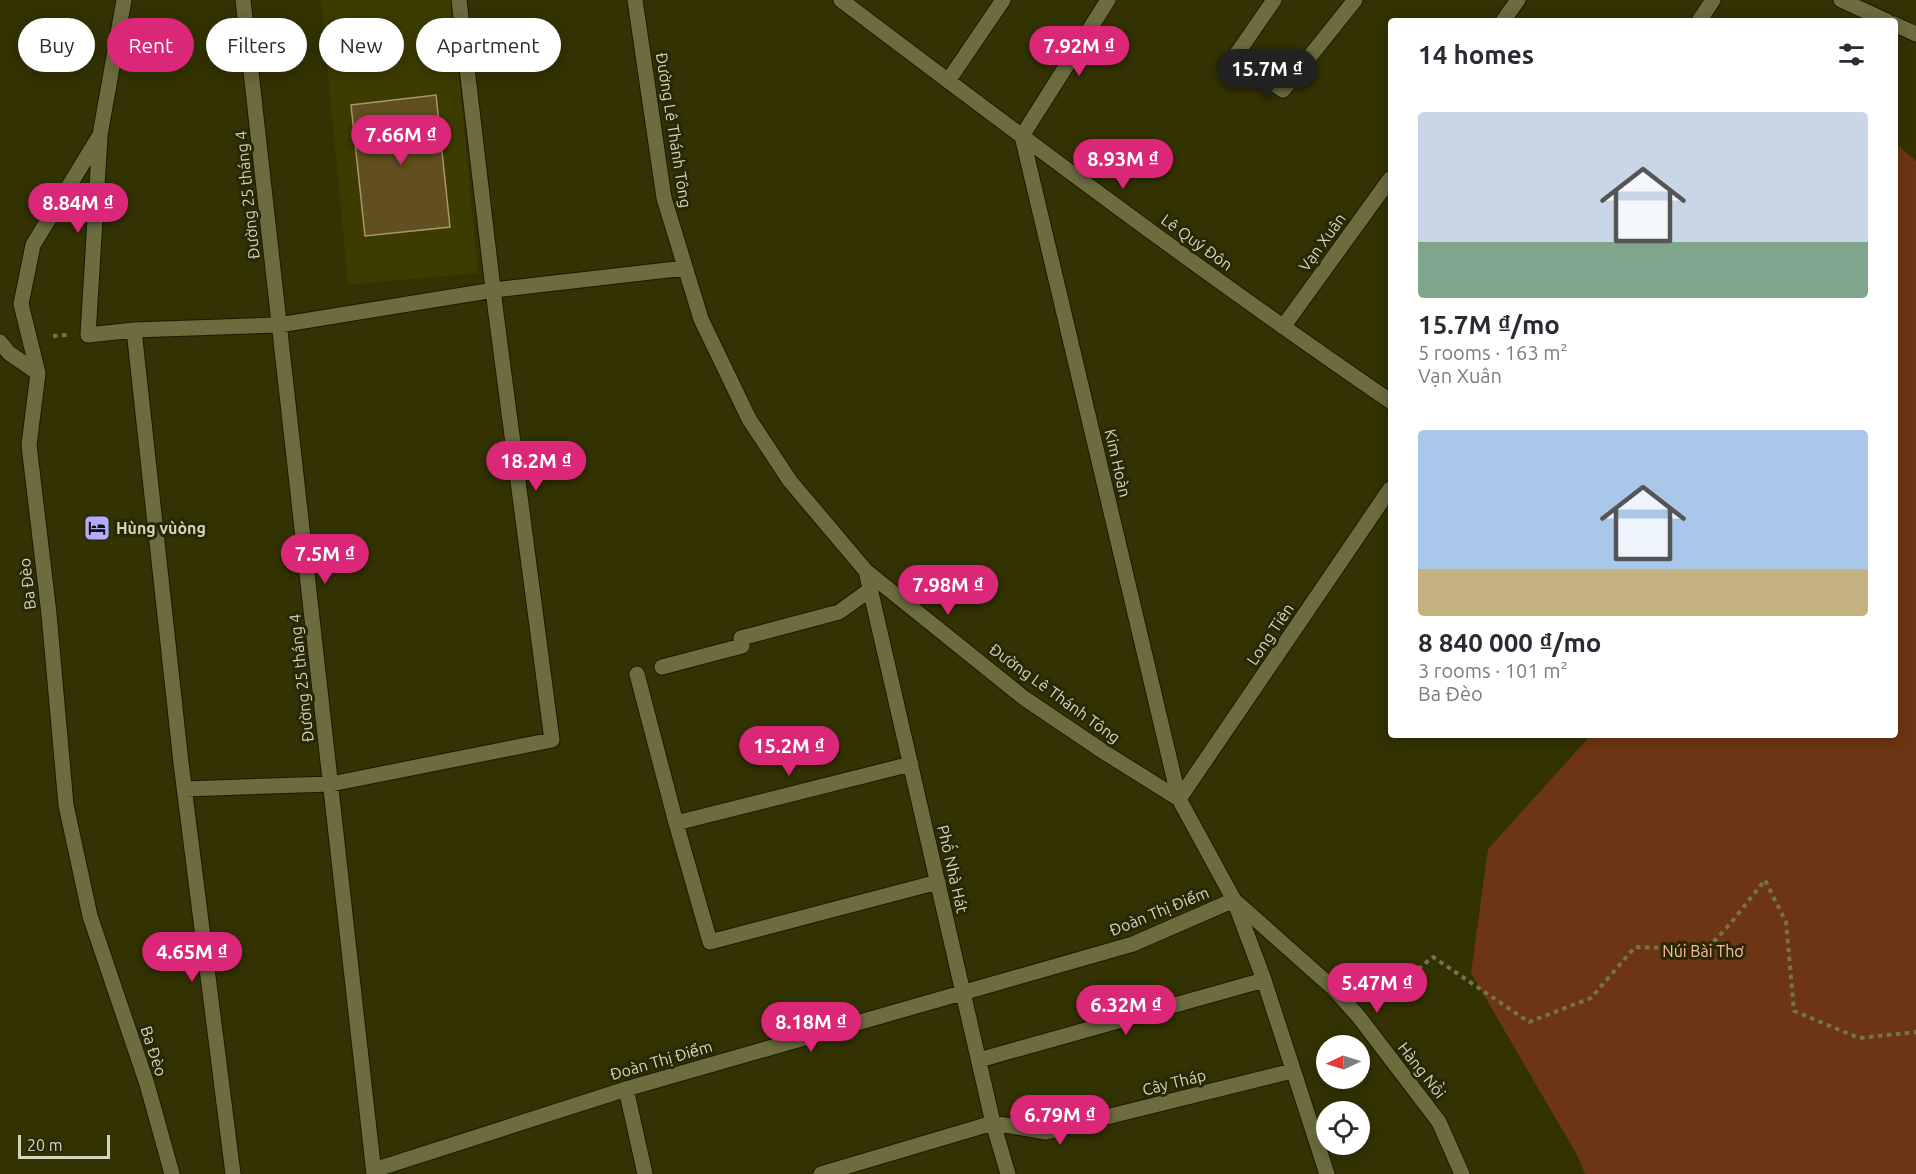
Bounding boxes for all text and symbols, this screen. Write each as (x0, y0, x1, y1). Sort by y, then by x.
chip: Buy (18, 18, 95, 72)
chip: Rent (107, 18, 194, 72)
chip: Filters (206, 18, 307, 72)
chip: New (319, 18, 404, 72)
chip: Apartment (416, 18, 561, 72)
pin: 7.92M ₫ (1024, 26, 1134, 77)
text: 7.92M ₫ (1043, 34, 1115, 57)
icon: filters (1835, 38, 1868, 71)
text: 14 homes (1418, 40, 1534, 69)
pin: 15.7M ₫ (1212, 49, 1322, 100)
street label: Đường Lê Thánh Tông (653, 51, 695, 209)
text: 15.7M ₫ (1231, 57, 1303, 80)
pin: 7.66M ₫ (346, 115, 456, 166)
text: 7.66M ₫ (365, 123, 437, 146)
street label: Đường 25 tháng 4 (231, 130, 263, 260)
pin: 8.93M ₫ (1068, 139, 1178, 190)
text: 8.93M ₫ (1087, 147, 1159, 170)
icon: home (1589, 151, 1697, 259)
pin: 8.84M ₫ (23, 183, 133, 234)
text: 8.84M ₫ (42, 191, 114, 214)
street label: Lê Quý Đôn (1158, 210, 1236, 274)
street label: Vạn Xuân (1295, 210, 1349, 274)
text: 15.7M ₫/mo (1418, 310, 1560, 339)
text: 5 rooms · 163 m² (1418, 341, 1568, 364)
text: Vạn Xuân (1418, 364, 1502, 387)
street label: Kim Hoàn (1101, 427, 1135, 499)
pin: 18.2M ₫ (481, 441, 591, 492)
text: 18.2M ₫ (500, 449, 572, 472)
icon: home (1589, 469, 1697, 577)
hotel icon: Hùng vùòng (82, 513, 112, 543)
place label: Hùng vùòng (116, 519, 206, 537)
pin: 7.5M ₫ (276, 534, 374, 585)
text: 7.5M ₫ (295, 542, 355, 565)
street label: Ba Đèo (15, 557, 39, 611)
pin: 7.98M ₫ (893, 565, 1003, 616)
text: 7.98M ₫ (912, 573, 984, 596)
street label: Long Tiên (1243, 600, 1297, 668)
street label: Đường 25 tháng 4 (285, 613, 317, 743)
text: 8 840 000 ₫/mo (1418, 628, 1601, 657)
street label: Đường Lê Thánh Tông (986, 640, 1124, 746)
text: 3 rooms · 101 m² (1418, 659, 1568, 682)
text: Ba Đèo (1418, 682, 1483, 705)
pin: 15.2M ₫ (734, 726, 844, 777)
text: 15.2M ₫ (753, 734, 825, 757)
street label: Phố Nhà Hát (934, 823, 975, 915)
street label: Đoàn Thị Điểm (1107, 883, 1211, 939)
pin: 4.65M ₫ (137, 932, 247, 983)
text: 4.65M ₫ (156, 940, 228, 963)
park label: Núi Bài Thơ (1662, 942, 1744, 960)
pin: 5.47M ₫ (1322, 963, 1432, 1014)
text: 5.47M ₫ (1341, 971, 1413, 994)
pin: 6.32M ₫ (1071, 985, 1181, 1036)
text: 6.32M ₫ (1090, 993, 1162, 1016)
pin: 8.18M ₫ (756, 1002, 866, 1053)
text: 8.18M ₫ (775, 1010, 847, 1033)
street label: Ba Đèo (137, 1024, 171, 1078)
north arrow (1316, 1035, 1370, 1089)
map controls (1316, 1035, 1370, 1155)
street label: Đoàn Thị Điểm (608, 1037, 714, 1083)
street label: Hàng Nồi (1395, 1037, 1452, 1102)
street label: Cây Tháp (1140, 1065, 1208, 1099)
pin: 6.79M ₫ (1005, 1095, 1115, 1146)
button: locate (1316, 1101, 1370, 1155)
text: 6.79M ₫ (1024, 1103, 1096, 1126)
scale bar (18, 1132, 110, 1160)
text: 20 m (27, 1136, 63, 1154)

